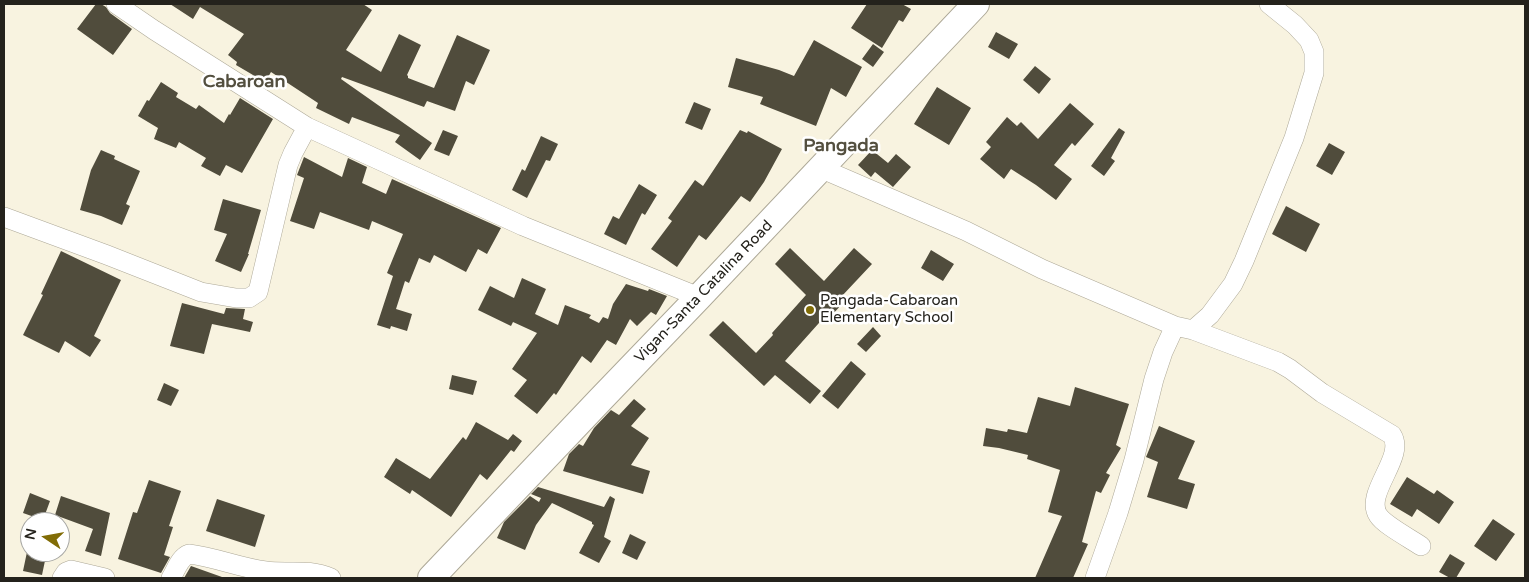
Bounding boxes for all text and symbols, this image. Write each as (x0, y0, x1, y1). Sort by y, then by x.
district label: Cabaroan (203, 71, 285, 93)
district label: Pangada (803, 135, 879, 157)
street label: Vigan-Santa Catalina Road (631, 217, 777, 367)
place label: Pangada-Cabaroan Elementary School (820, 292, 958, 327)
marker: Pangada-Cabaroan Elementary School (804, 304, 816, 316)
north arrow (20, 512, 70, 562)
text: N (21, 527, 40, 541)

